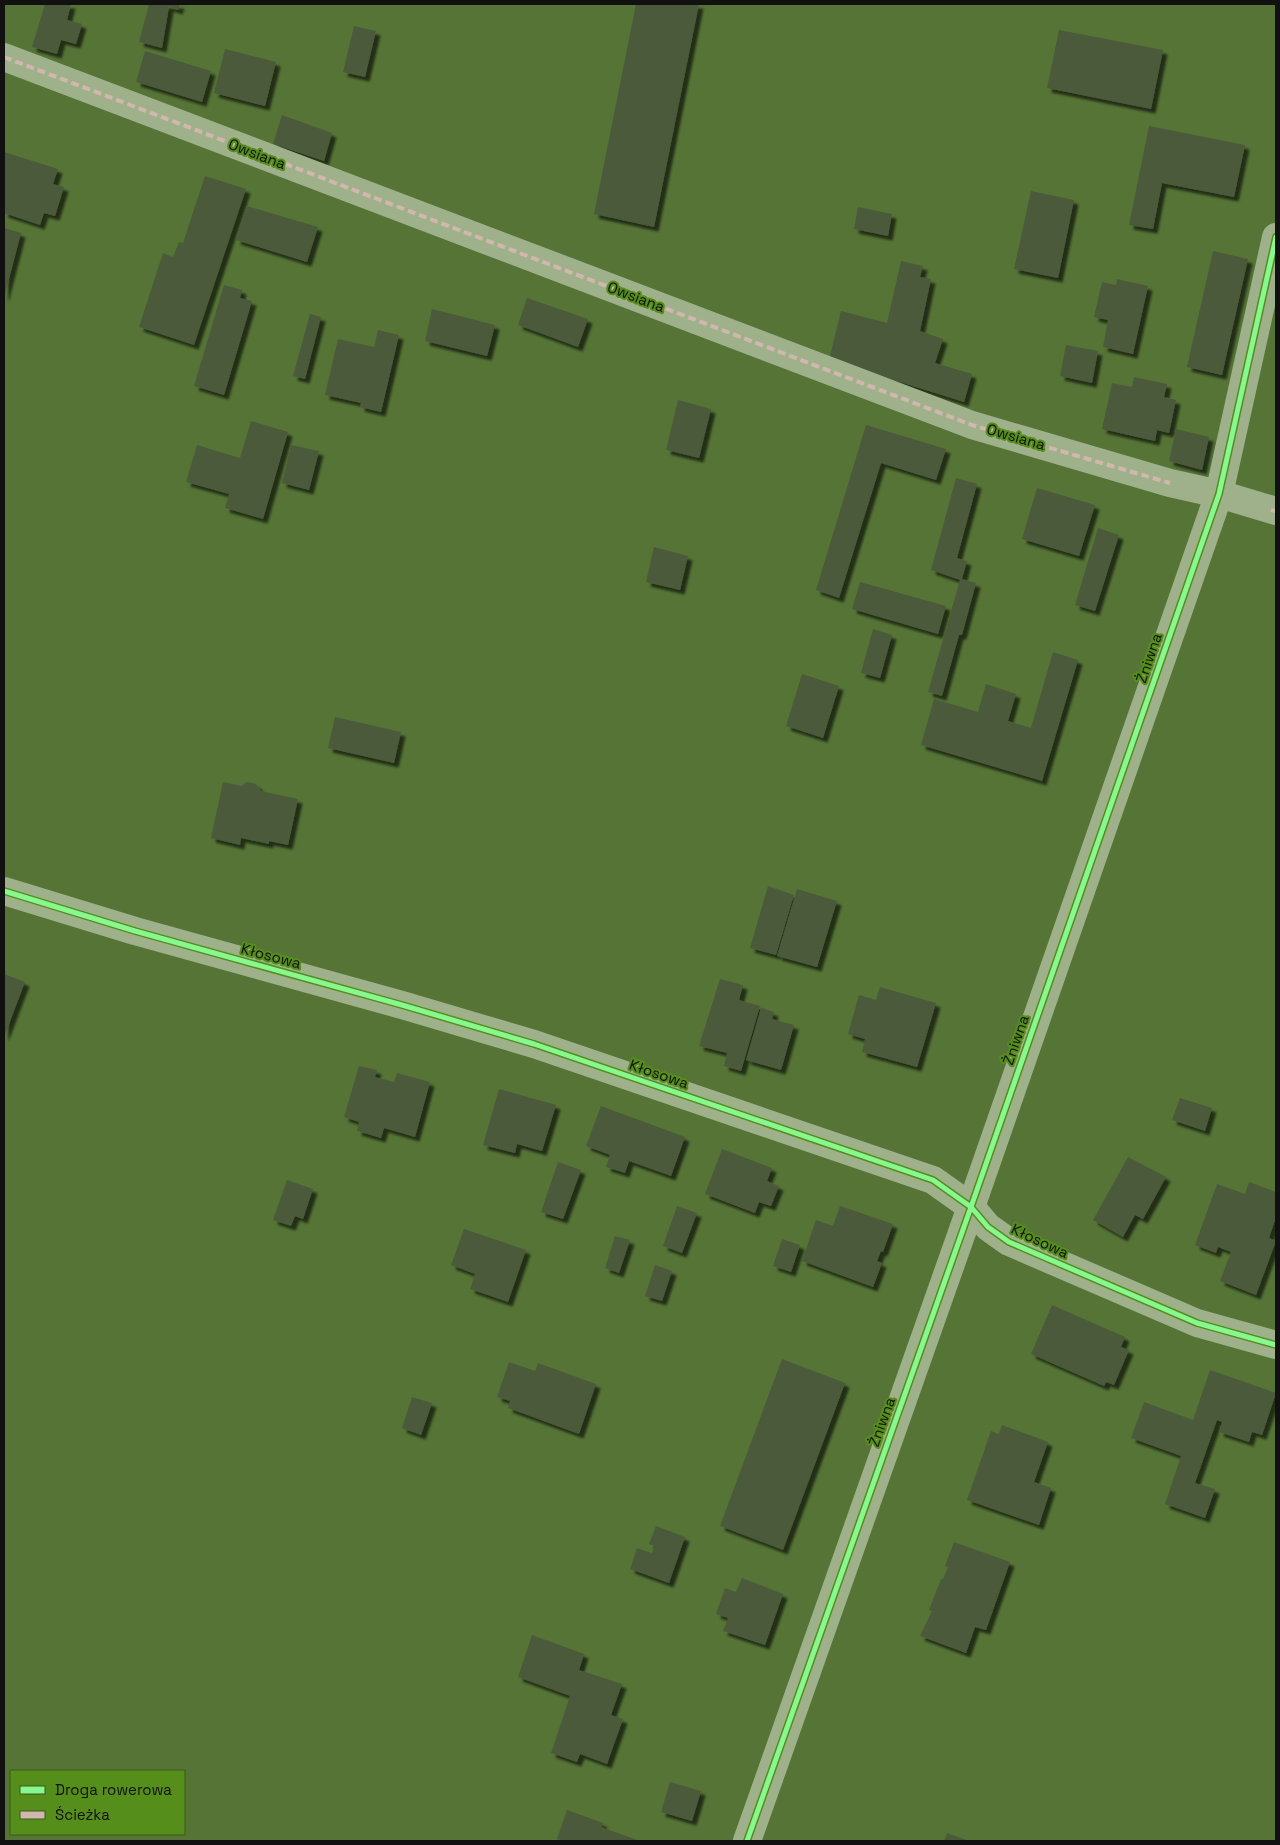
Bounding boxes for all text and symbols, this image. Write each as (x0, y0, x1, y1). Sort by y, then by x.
street label: Owsiana (226, 134, 289, 173)
street label: Owsiana (605, 277, 668, 316)
street label: Owsiana (985, 419, 1048, 454)
street label: Żniwna (1131, 630, 1166, 685)
street label: Kłosowa (239, 938, 304, 973)
street label: Żniwna (998, 1012, 1033, 1067)
street label: Kłosowa (627, 1055, 692, 1093)
street label: Kłosowa (1008, 1219, 1072, 1262)
street label: Żniwna (864, 1394, 899, 1449)
legend (10, 1770, 185, 1835)
text: Droga rowerowa (55, 1780, 172, 1799)
text: Ścieżka (55, 1805, 110, 1824)

